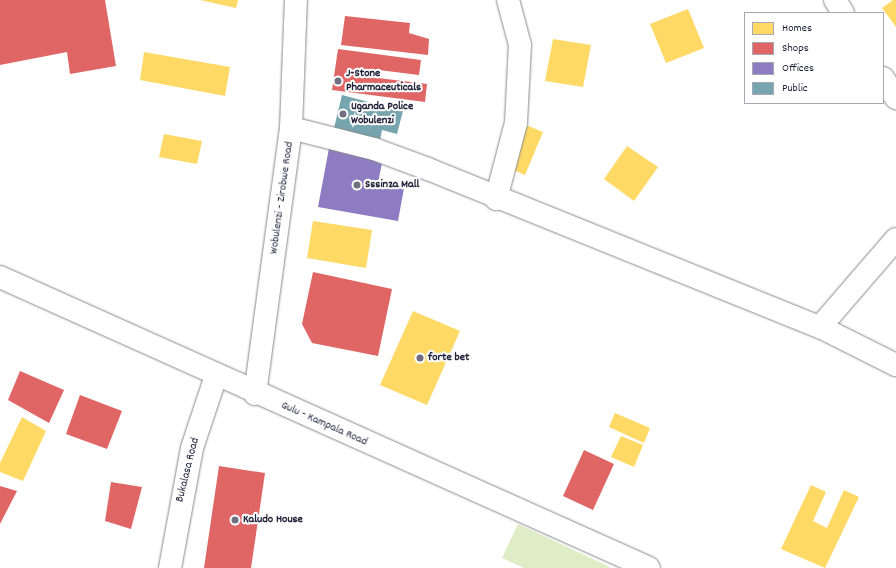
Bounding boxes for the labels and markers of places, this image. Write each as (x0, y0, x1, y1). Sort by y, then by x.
place label: J-Stone Pharmaceuticals (346, 67, 421, 95)
marker: J-Stone Pharmaceuticals (333, 76, 343, 86)
place label: Uganda Police Wobulenzi (351, 100, 413, 128)
marker: Uganda Police Wobulenzi (338, 109, 348, 119)
place label: Sssinza Mall (365, 178, 419, 192)
marker: Sssinza Mall (352, 180, 362, 190)
place label: forte bet (428, 351, 469, 365)
marker: forte bet (415, 353, 425, 363)
place label: Kaludo House (243, 513, 303, 527)
marker: Kaludo House (230, 515, 240, 525)

